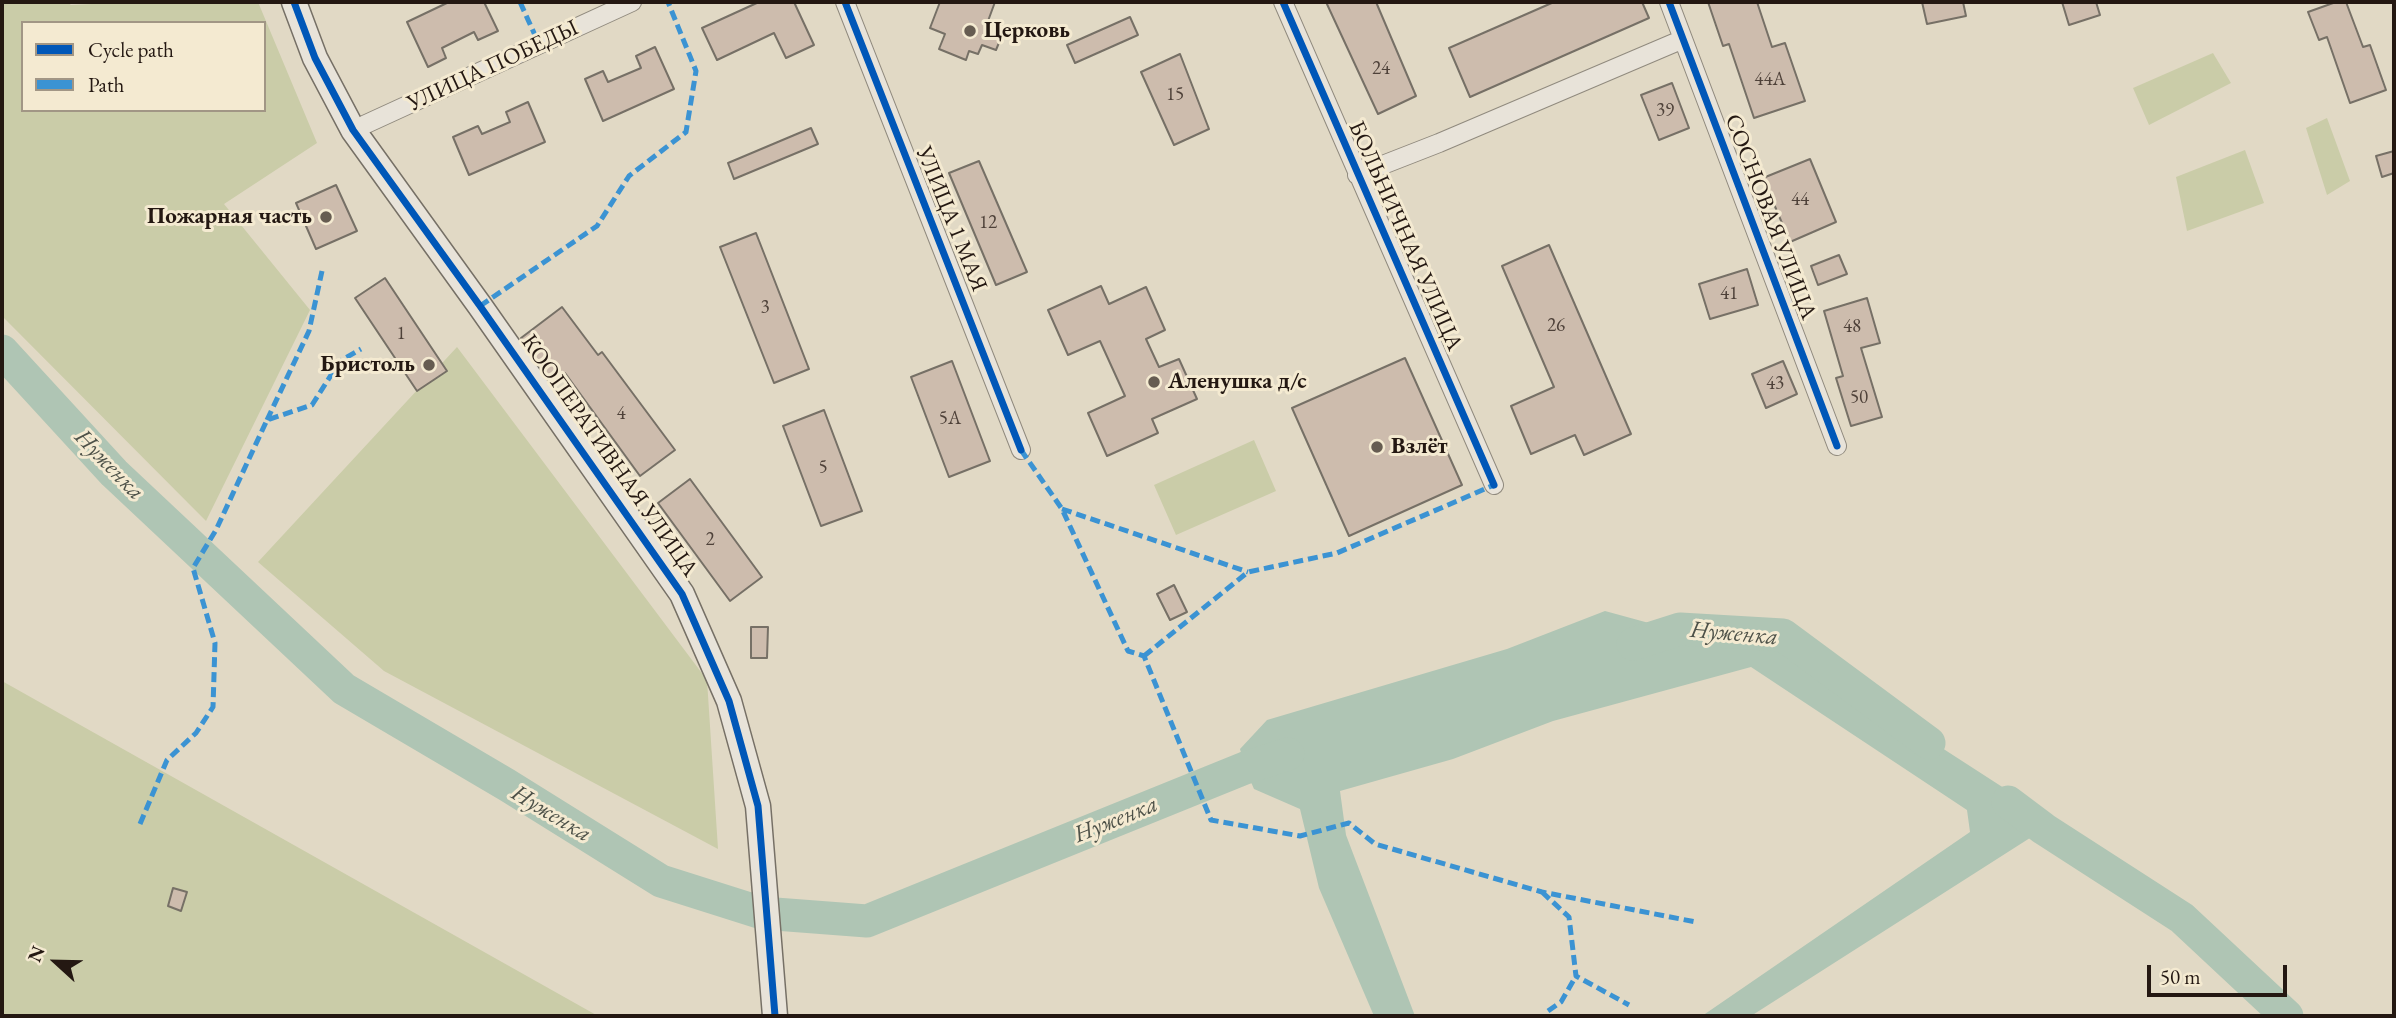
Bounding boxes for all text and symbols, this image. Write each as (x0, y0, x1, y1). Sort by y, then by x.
street label: УЛИЦА ПОБЕДЫ (403, 14, 583, 118)
place label: Церковь (984, 17, 1070, 45)
legend (21, 21, 266, 112)
marker: Церковь (962, 23, 978, 39)
text: Cycle path (88, 36, 174, 63)
house number: 24 (1372, 58, 1390, 80)
house number: 44А (1754, 69, 1786, 91)
text: Path (88, 71, 124, 98)
house number: 15 (1166, 84, 1184, 106)
house number: 39 (1656, 100, 1674, 122)
street label: СОСНОВАЯ УЛИЦА (1718, 111, 1822, 323)
street label: БОЛЬНИЧНАЯ УЛИЦА (1342, 117, 1468, 355)
street label: УЛИЦА 1 МАЯ (909, 142, 993, 296)
house number: 44 (1791, 189, 1809, 211)
place label: Пожарная часть (147, 203, 312, 231)
marker: Пожарная часть (318, 209, 334, 225)
house number: 12 (979, 212, 997, 234)
house number: 41 (1720, 283, 1738, 305)
house number: 3 (760, 297, 770, 319)
house number: 26 (1547, 315, 1565, 337)
house number: 48 (1843, 316, 1861, 338)
house number: 1 (396, 323, 406, 345)
street label: КООПЕРАТИВНАЯ УЛИЦА (515, 330, 703, 582)
place label: Бристоль (320, 351, 415, 379)
marker: Бристоль (421, 357, 437, 373)
place label: Аленушка д/с (1168, 368, 1307, 396)
house number: 43 (1766, 373, 1784, 395)
marker: Аленушка д/с (1146, 374, 1162, 390)
house number: 50 (1850, 387, 1868, 409)
house number: 4 (616, 403, 626, 425)
house number: 5А (939, 408, 961, 430)
water label: Нуженка (68, 423, 150, 507)
place label: Взлёт (1391, 433, 1448, 461)
marker: Взлёт (1369, 439, 1385, 455)
house number: 5 (818, 457, 828, 479)
house number: 2 (705, 529, 715, 551)
water label: Нуженка (1689, 616, 1779, 652)
water label: Нуженка (506, 779, 596, 849)
water label: Нуженка (1070, 790, 1162, 850)
north arrow (21, 927, 91, 997)
text: N (22, 942, 51, 966)
scale bar (2151, 951, 2291, 995)
text: 50 m (2160, 963, 2201, 990)

